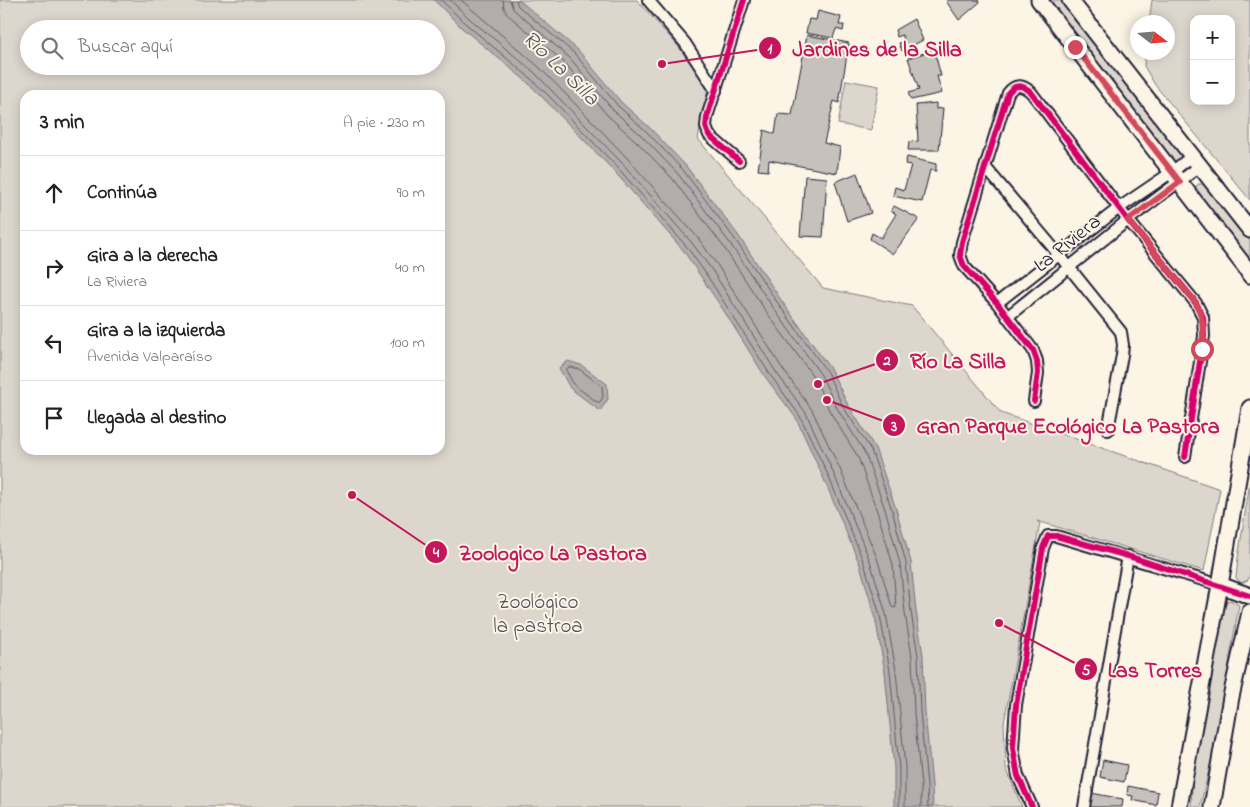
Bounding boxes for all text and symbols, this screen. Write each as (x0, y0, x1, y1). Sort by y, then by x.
north arrow (1130, 15, 1175, 60)
map controls (1190, 15, 1235, 105)
button: + (1190, 15, 1235, 60)
search box (20, 20, 445, 75)
water label: Río La Silla (514, 24, 606, 115)
callout: Jardines de la Silla (757, 29, 972, 66)
icon: search (38, 34, 66, 62)
text: Buscar aquí (78, 34, 173, 61)
text: Jardines de la Silla (792, 35, 962, 67)
route end (1064, 36, 1087, 59)
text: 1 (768, 38, 773, 60)
button: − (1190, 60, 1235, 105)
text: 3 min (40, 108, 84, 138)
text: A pie · 230 m (343, 111, 425, 135)
icon: ahead (40, 179, 68, 207)
text: Continúa (87, 180, 157, 207)
text: 90 m (397, 181, 425, 205)
street label: La Riviera (1028, 208, 1108, 280)
text: Gira a la derecha (87, 243, 218, 270)
icon: right (40, 254, 68, 282)
text: 40 m (395, 256, 425, 280)
text: La Riviera (87, 270, 147, 294)
text: Gira a la izquierda (87, 318, 225, 345)
icon: left (40, 329, 68, 357)
text: 100 m (390, 331, 425, 355)
route start (1191, 338, 1214, 361)
callout: Río La Silla (875, 342, 1016, 379)
text: Avenida Valparaíso (87, 345, 212, 369)
text: Río La Silla (910, 347, 1006, 379)
text: 2 (882, 350, 891, 372)
icon: arrive (40, 404, 68, 432)
text: Llegada al destino (87, 405, 226, 432)
callout: Gran Parque Ecológico La Pastora (881, 407, 1229, 444)
text: Gran Parque Ecológico La Pastora (916, 412, 1220, 445)
text: 3 (890, 416, 897, 438)
callout: Zoologico La Pastora (424, 533, 657, 570)
text: Zoologico La Pastora (459, 539, 647, 572)
text: 4 (432, 542, 440, 564)
park label: Zoológico la pastroa (493, 588, 583, 642)
callout: Las Torres (1073, 651, 1213, 688)
text: Las Torres (1108, 656, 1202, 688)
text: 5 (1082, 660, 1091, 682)

